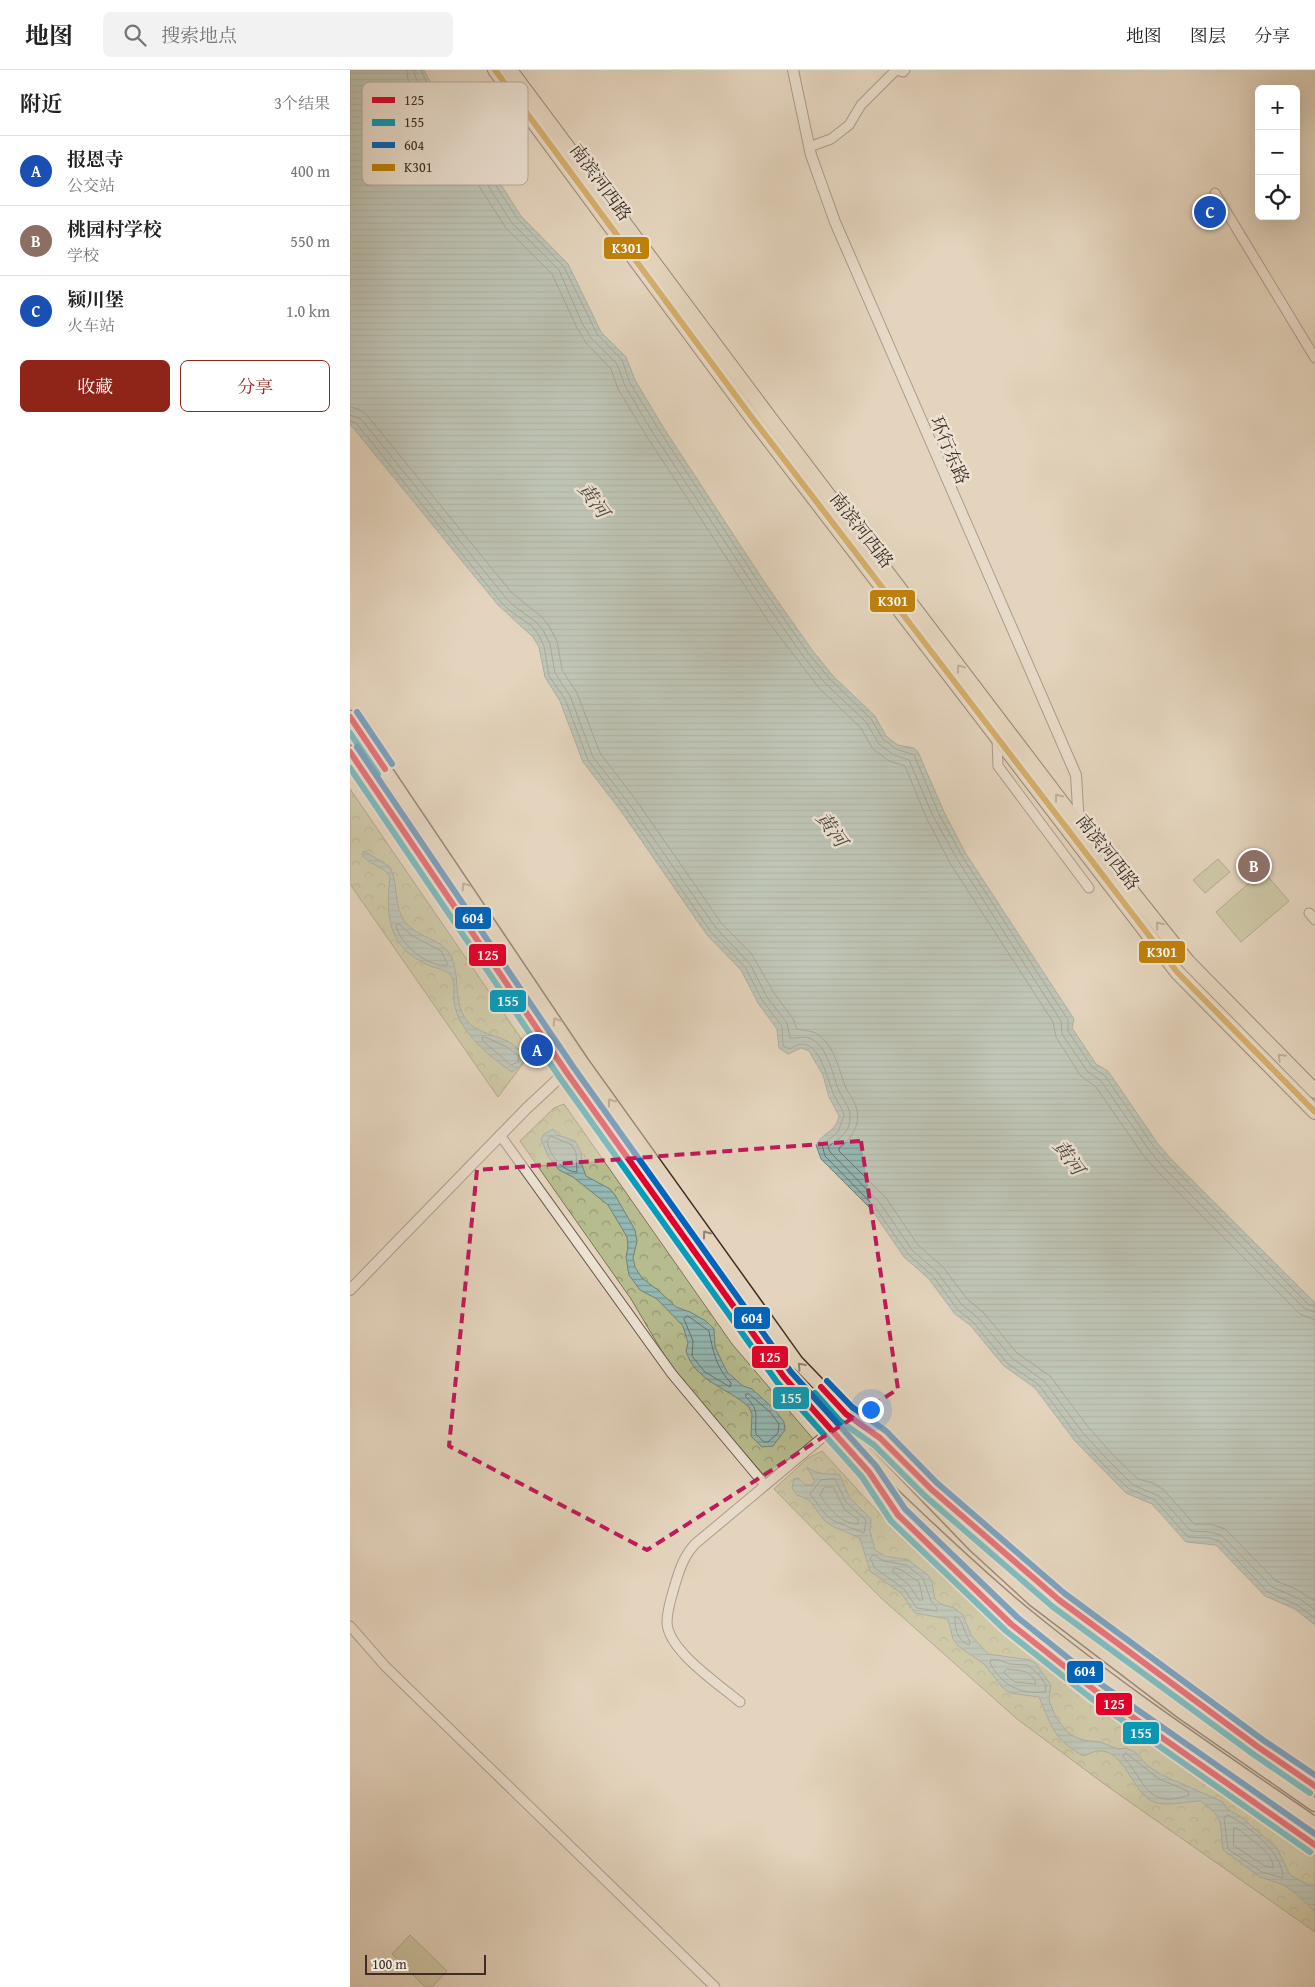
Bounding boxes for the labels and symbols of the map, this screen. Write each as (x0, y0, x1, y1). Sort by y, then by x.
legend (362, 82, 528, 185)
text: 125 (404, 90, 424, 110)
text: 155 (404, 112, 424, 132)
text: 604 (404, 135, 424, 155)
street label: 南滨河西路 (564, 138, 638, 226)
text: K301 (404, 157, 433, 177)
pin: C (1194, 193, 1226, 231)
line badge: K301 (603, 236, 650, 260)
text: K301 (612, 238, 642, 258)
street label: 环行东路 (924, 412, 976, 488)
water label: 黄河 (572, 476, 618, 526)
street label: 南滨河西路 (824, 486, 900, 574)
line badge: K301 (869, 589, 916, 613)
text: K301 (878, 591, 908, 611)
one-way arrow (957, 665, 965, 674)
one-way arrow (1055, 793, 1064, 803)
water label: 黄河 (810, 805, 856, 855)
street label: 南滨河西路 (1070, 808, 1146, 896)
pin: B (1238, 847, 1270, 885)
one-way arrow (462, 883, 471, 892)
line badge: 604 (454, 906, 492, 930)
text: 604 (462, 908, 484, 928)
one-way arrow (1156, 922, 1164, 931)
line badge: K301 (1138, 940, 1186, 964)
text: K301 (1147, 942, 1177, 962)
line badge: 125 (468, 943, 507, 967)
text: 125 (477, 945, 499, 965)
line badge: 155 (489, 989, 527, 1013)
text: 155 (497, 991, 519, 1011)
one-way arrow (553, 1017, 562, 1027)
pin: A (521, 1031, 553, 1069)
one-way arrow (1277, 1054, 1286, 1063)
one-way arrow (608, 1098, 617, 1108)
water label: 黄河 (1047, 1133, 1093, 1183)
one-way arrow (703, 1230, 712, 1240)
line badge: 604 (733, 1306, 771, 1330)
text: 604 (741, 1308, 763, 1328)
line badge: 125 (751, 1345, 789, 1369)
text: 125 (759, 1347, 781, 1367)
one-way arrow (798, 1362, 807, 1371)
line badge: 155 (772, 1386, 810, 1410)
text: 155 (780, 1388, 802, 1408)
your location (858, 1397, 884, 1423)
line badge: 604 (1066, 1660, 1104, 1684)
text: 604 (1074, 1661, 1096, 1681)
line badge: 125 (1095, 1692, 1133, 1716)
text: 125 (1103, 1694, 1125, 1714)
line badge: 155 (1122, 1721, 1160, 1745)
text: 155 (1130, 1723, 1152, 1743)
scale bar (365, 1952, 486, 1975)

